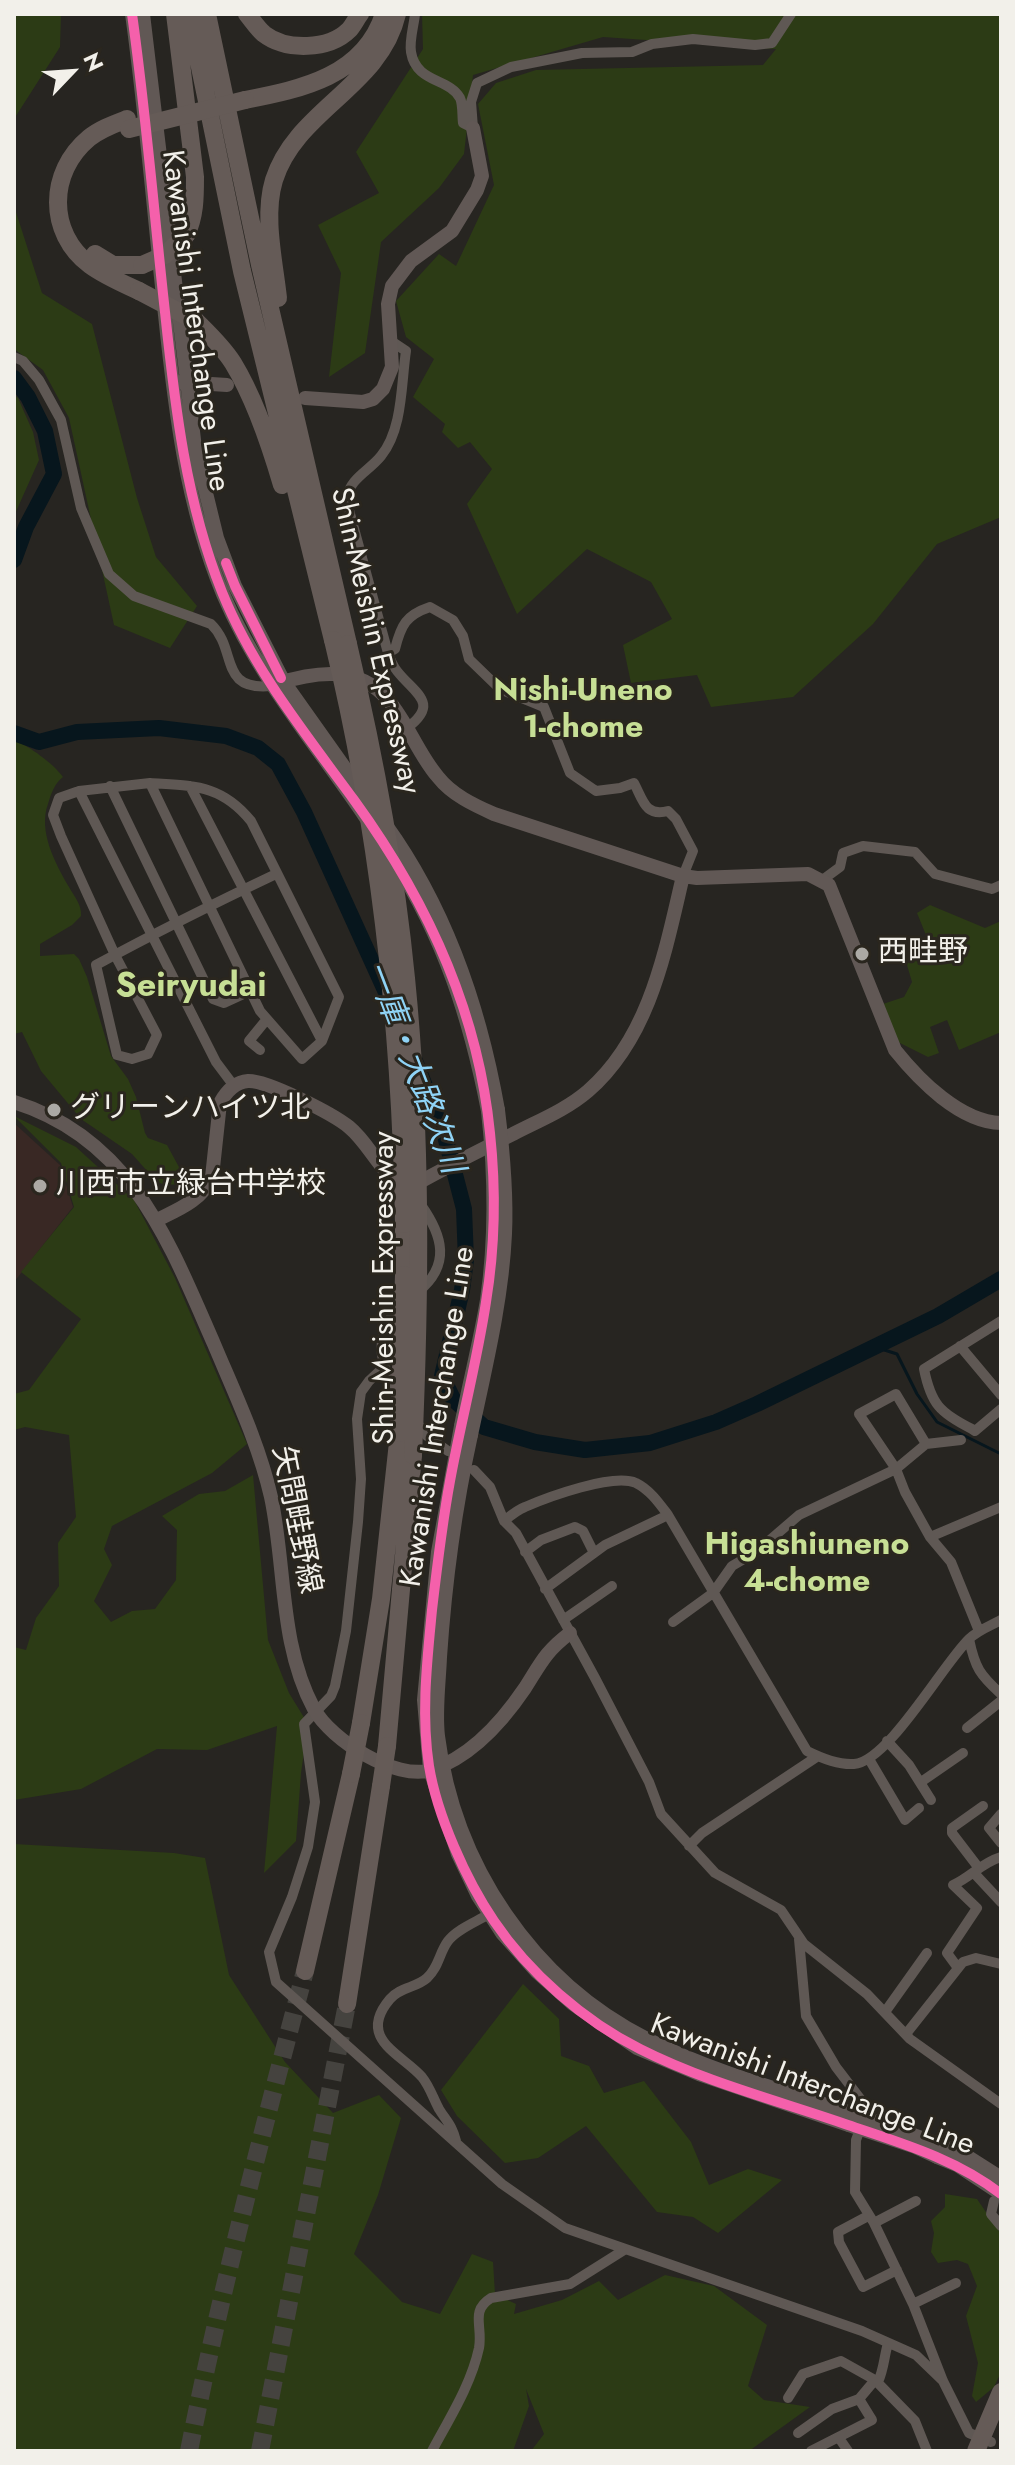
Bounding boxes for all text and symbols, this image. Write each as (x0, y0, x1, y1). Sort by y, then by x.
north arrow (32, 32, 112, 112)
text: N (76, 47, 112, 77)
street label: Kawanishi Interchange Line (152, 148, 236, 494)
street label: Shin-Meishin Expressway (321, 484, 427, 798)
district label: Nishi-Uneno 1-chome (493, 673, 673, 748)
place label: 西畦野 (878, 936, 968, 972)
marker: 西畦野 (853, 945, 871, 963)
water label: 一庫・大路次川 (354, 957, 470, 1179)
district label: Seiryudai (115, 968, 267, 1008)
place label: グリーンハイツ北 (70, 1092, 310, 1128)
marker: グリーンハイツ北 (45, 1101, 63, 1119)
street label: Shin-Meishin Expressway (368, 1131, 404, 1445)
place label: 川西市立緑台中学校 (56, 1168, 326, 1204)
marker: 川西市立緑台中学校 (31, 1177, 49, 1195)
street label: Kawanishi Interchange Line (394, 1244, 484, 1590)
street label: 矢問畦野線 (263, 1443, 327, 1597)
district label: Higashiuneno 4-chome (705, 1527, 909, 1602)
street label: Kawanishi Interchange Line (645, 2008, 979, 2164)

